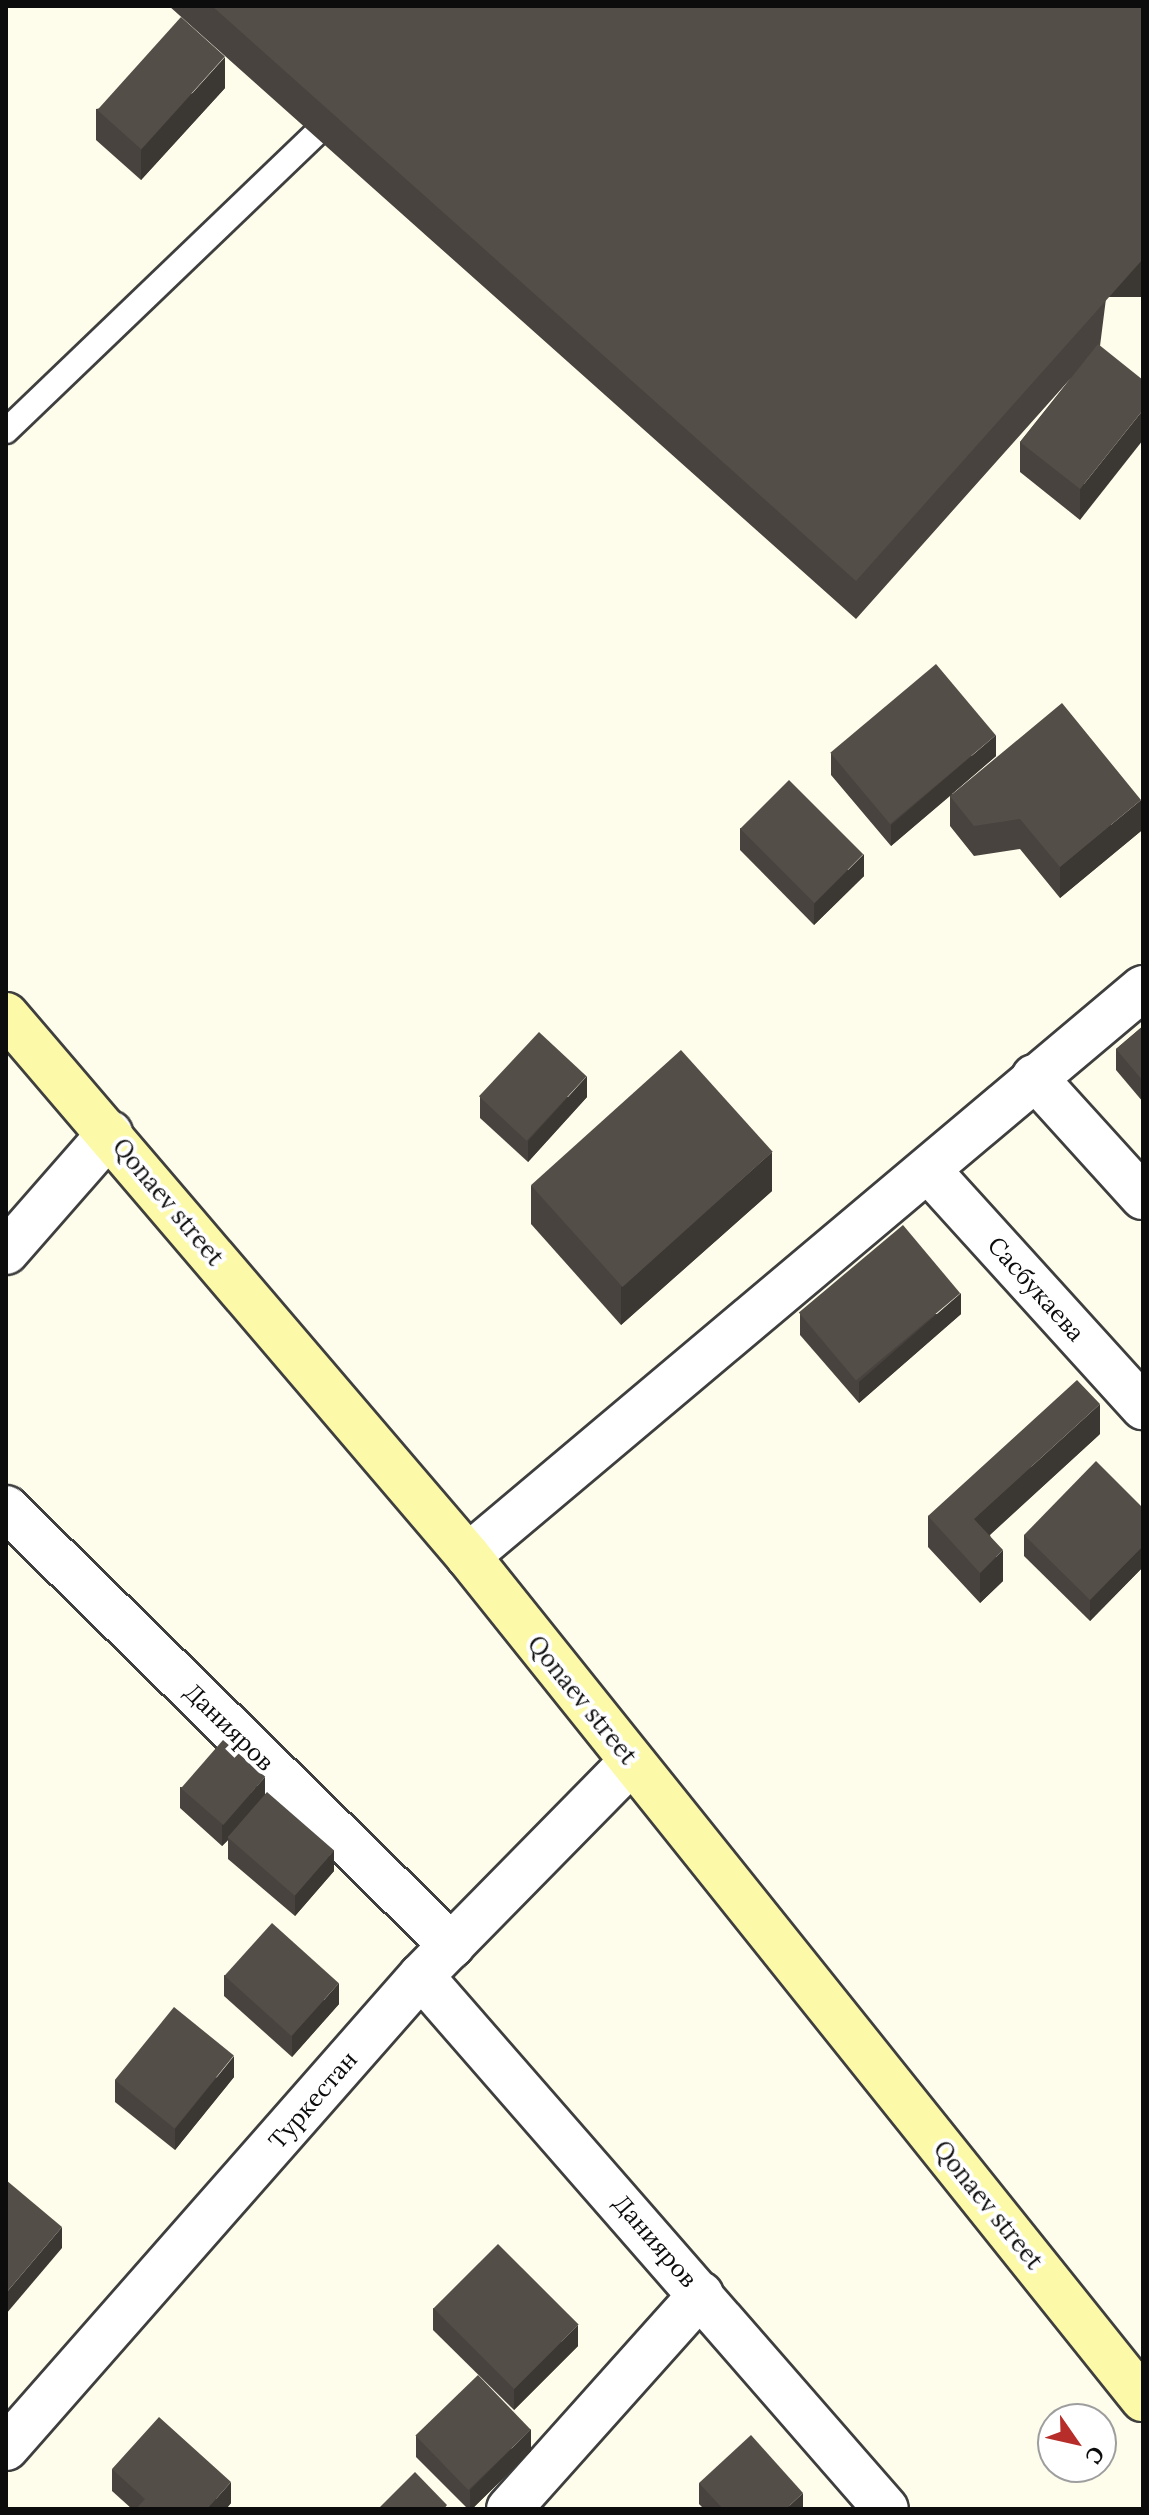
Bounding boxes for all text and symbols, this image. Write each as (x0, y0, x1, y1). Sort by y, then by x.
street label: Qonaev street (107, 1133, 229, 1271)
street label: Сасбукаева (982, 1231, 1090, 1347)
street label: Qonaev street (521, 1630, 643, 1770)
street label: Данияров (178, 1677, 280, 1777)
street label: Туркестан (263, 2045, 363, 2155)
street label: Qonaev street (927, 2135, 1049, 2275)
street label: Данияров (607, 2189, 703, 2293)
north arrow (1037, 2403, 1117, 2483)
text: С (1079, 2441, 1111, 2469)

